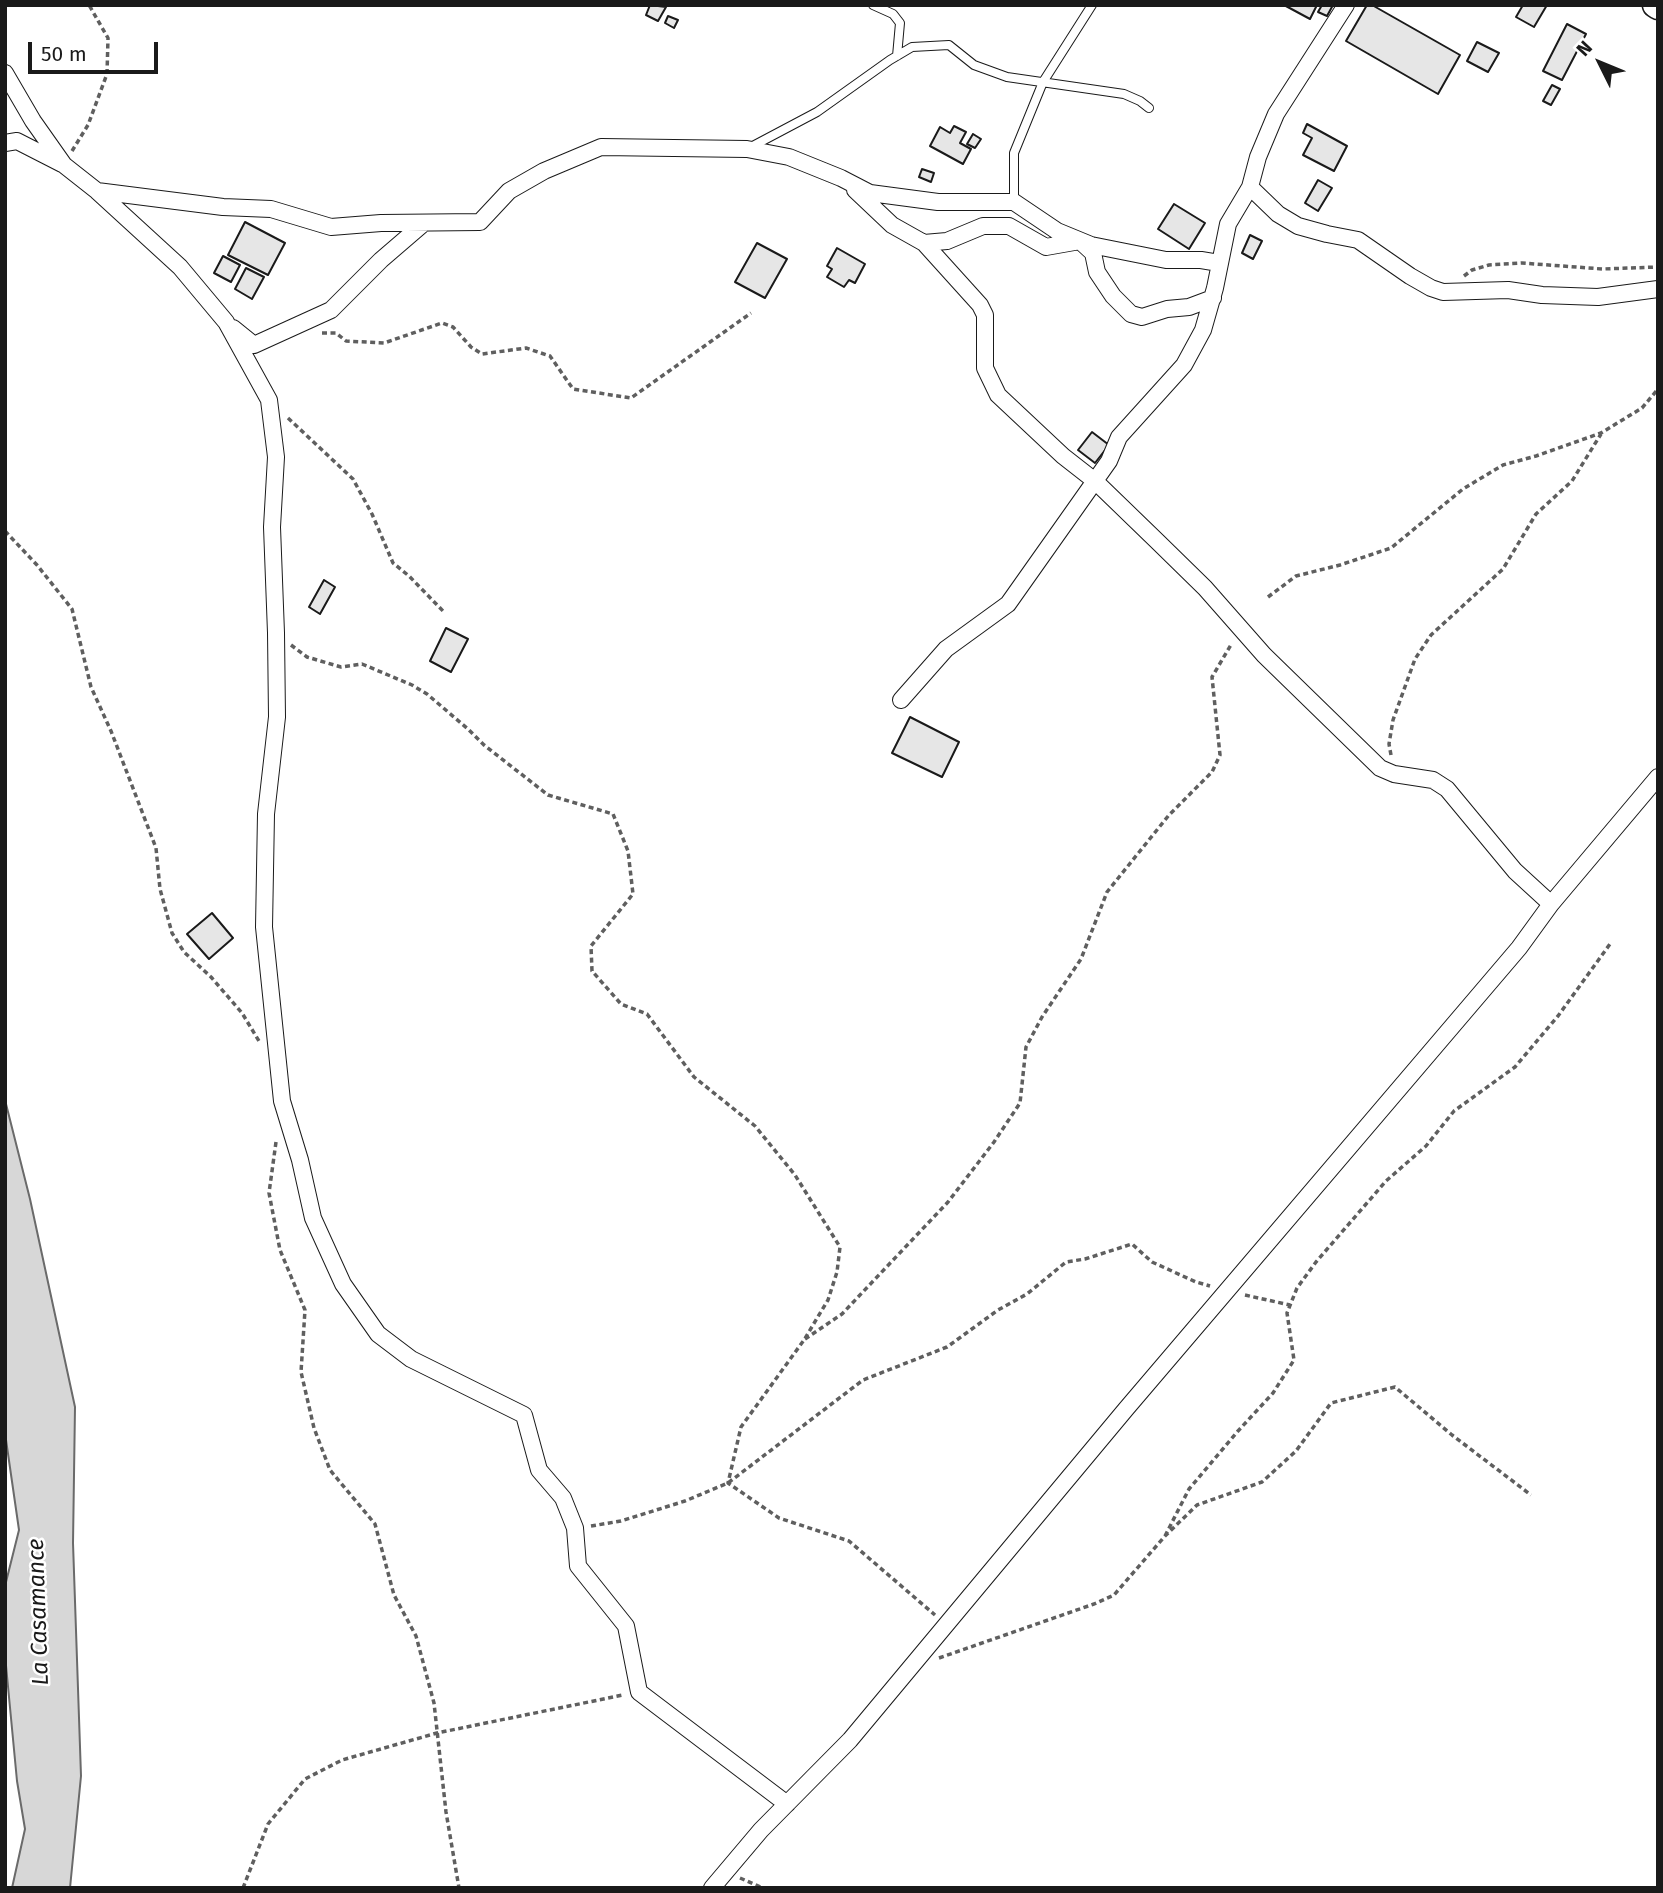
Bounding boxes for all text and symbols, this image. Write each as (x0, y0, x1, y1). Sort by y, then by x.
scale bar (32, 28, 161, 72)
north arrow (1565, 28, 1635, 98)
text: N (1572, 36, 1597, 61)
text: 50 m (41, 41, 87, 67)
water label: La Casamance (23, 1538, 55, 1686)

